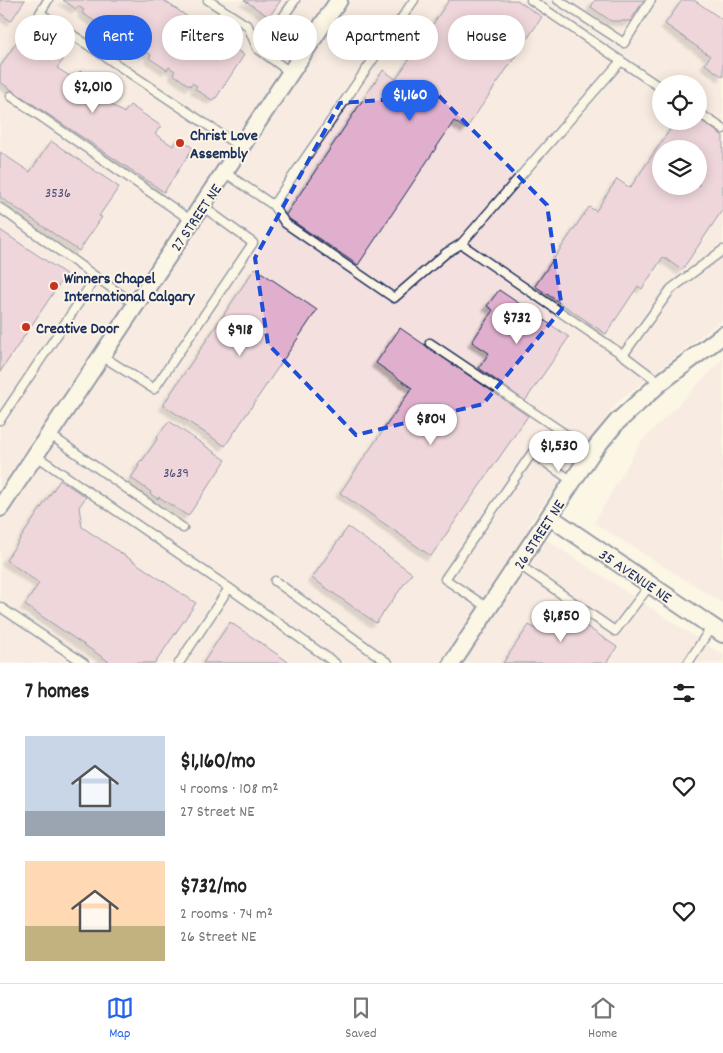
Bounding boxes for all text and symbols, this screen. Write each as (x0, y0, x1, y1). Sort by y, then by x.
chip: Buy (15, 15, 75, 60)
chip: Rent (85, 15, 152, 60)
chip: Filters (162, 15, 243, 60)
chip: New (253, 15, 317, 60)
chip: Apartment (327, 15, 438, 60)
chip: House (448, 15, 525, 60)
pin: $2,010 (52, 72, 134, 114)
map controls (652, 75, 707, 195)
button: locate (652, 75, 707, 130)
text: $2,010 (73, 76, 113, 99)
pin: $1,160 (369, 80, 451, 122)
text: $1,160 (393, 84, 427, 107)
place label: Christ Love Assembly (190, 125, 258, 166)
marker: Christ Love Assembly (174, 137, 186, 149)
button: layers (652, 140, 707, 195)
street label: 27 STREET NE (166, 179, 229, 257)
house number: 3536 (45, 184, 71, 204)
place label: Winners Chapel International Calgary (64, 268, 196, 309)
marker: Winners Chapel International Calgary (48, 280, 60, 292)
pin: $732 (487, 302, 547, 345)
text: $732 (503, 307, 531, 330)
pin: $918 (210, 314, 270, 357)
place label: Creative Door (36, 318, 120, 341)
text: $918 (227, 319, 253, 342)
marker: Creative Door (20, 321, 32, 333)
pin: $804 (401, 404, 461, 446)
text: $804 (416, 408, 446, 431)
pin: $1,530 (518, 430, 600, 473)
text: $1,530 (540, 435, 578, 458)
house number: 3639 (163, 464, 189, 484)
street label: 26 STREET NE (509, 495, 572, 575)
street label: 35 AVENUE NE (594, 544, 676, 610)
pin: $1,850 (520, 600, 602, 643)
text: $1,850 (542, 605, 580, 628)
text: 7 homes (25, 678, 89, 708)
icon: filters (670, 679, 698, 707)
text: $1,160/mo (180, 748, 255, 778)
icon: home (65, 756, 125, 816)
icon: heart (670, 772, 698, 800)
text: 4 rooms · 108 m² (180, 778, 278, 801)
text: 27 Street NE (180, 801, 255, 824)
text: $732/mo (180, 873, 247, 903)
icon: home (65, 881, 125, 941)
icon: heart (670, 897, 698, 925)
text: 2 rooms · 74 m² (180, 903, 273, 926)
text: 26 Street NE (180, 926, 256, 949)
tab: Map (106, 994, 134, 1044)
tab: Saved (345, 994, 377, 1044)
tab: Home (588, 994, 617, 1044)

